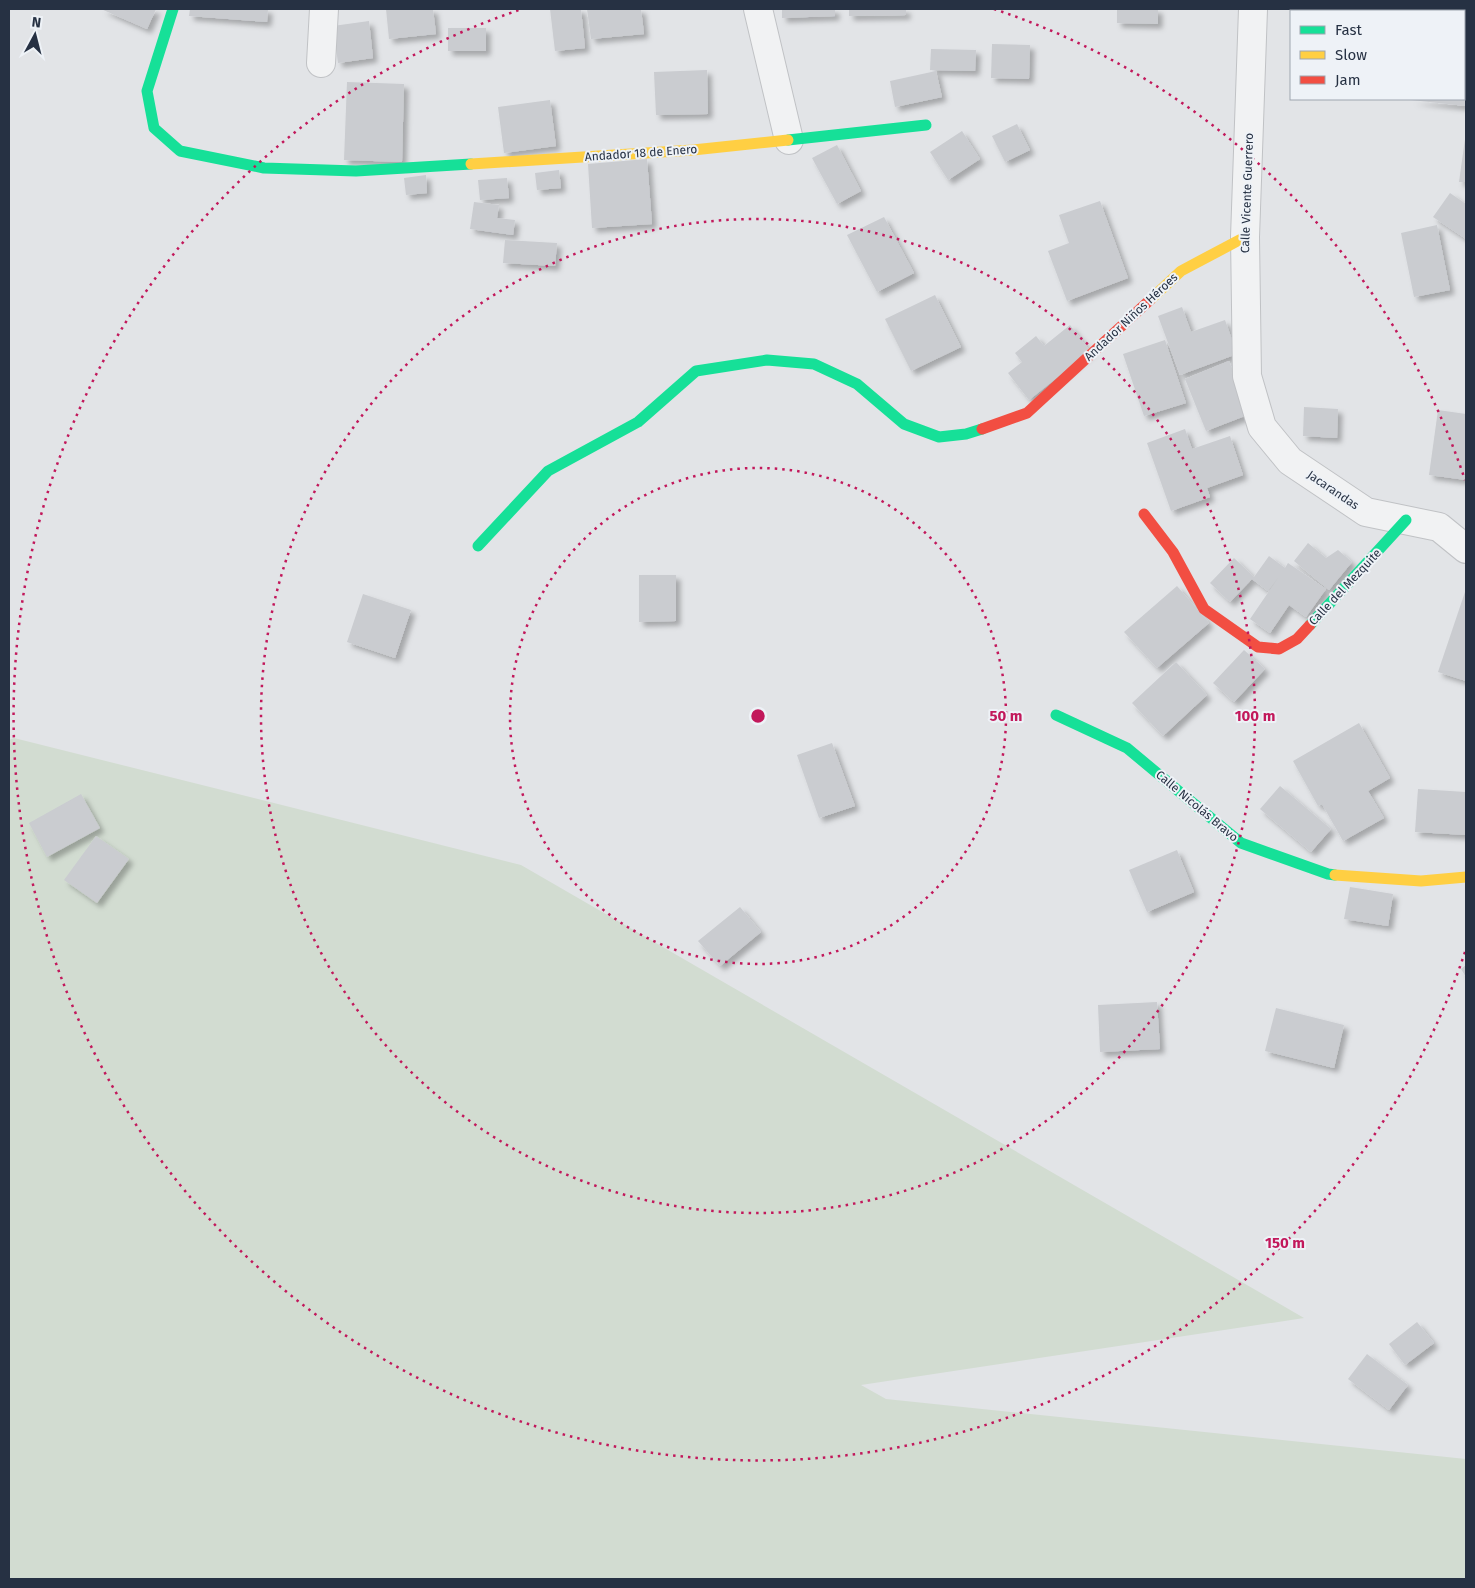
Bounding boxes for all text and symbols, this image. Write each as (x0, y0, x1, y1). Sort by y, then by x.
north arrow (10, 10, 60, 60)
legend (1290, 10, 1465, 100)
text: N (31, 14, 42, 32)
text: Fast (1335, 21, 1362, 39)
text: Slow (1335, 46, 1367, 64)
text: Jam (1335, 71, 1361, 89)
street label: Calle Vicente Guerrero (1238, 133, 1256, 253)
street label: Andador 18 de Enero (584, 142, 698, 164)
street label: Andador Niños Héroes (1082, 270, 1181, 364)
street label: Jacarandas (1305, 468, 1362, 513)
street label: Calle del Mezquite (1306, 546, 1384, 628)
centre of rings (749, 707, 767, 725)
text: 50 m (989, 707, 1023, 725)
text: 100 m (1235, 707, 1275, 725)
street label: Calle Nicolás Bravo (1153, 767, 1241, 845)
text: 150 m (1265, 1234, 1305, 1252)

